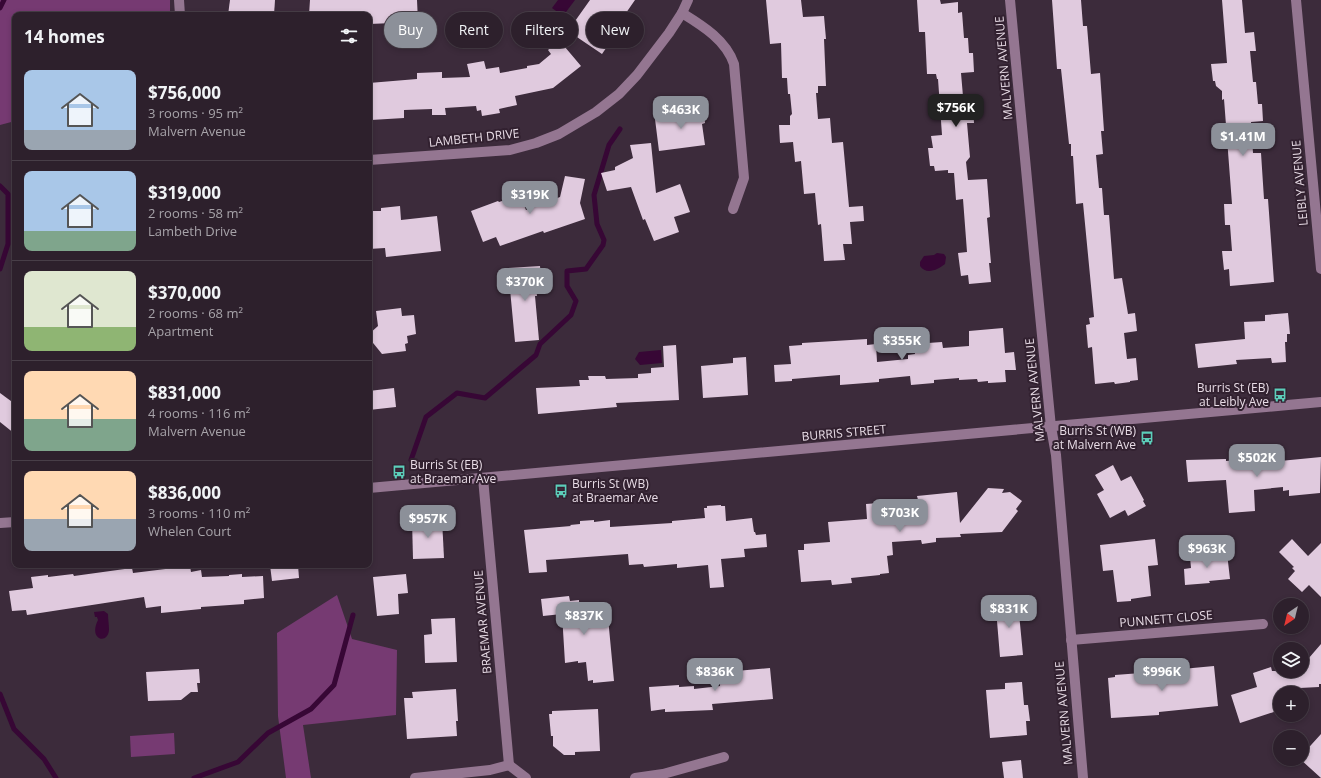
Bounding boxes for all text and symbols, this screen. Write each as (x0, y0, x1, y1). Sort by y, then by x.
chip: Buy (384, 12, 437, 48)
chip: Rent (445, 12, 503, 48)
chip: Filters (511, 12, 578, 48)
chip: New (586, 12, 644, 48)
street label: MALVERN AVENUE (991, 16, 1016, 121)
text: 14 homes (24, 25, 105, 48)
icon: filters (338, 25, 360, 47)
text: $756,000 (148, 81, 221, 104)
icon: home (56, 86, 104, 134)
pin: $756K (928, 94, 984, 128)
pin: $463K (653, 96, 709, 130)
text: $756K (937, 98, 975, 116)
text: $463K (662, 100, 700, 118)
text: 3 rooms · 95 m² (148, 104, 243, 122)
text: Malvern Avenue (148, 122, 246, 140)
pin: $1.41M (1210, 123, 1276, 157)
street label: LAMBETH DRIVE (428, 124, 520, 151)
text: $1.41M (1220, 127, 1266, 145)
street label: LEIBLY AVENUE (1287, 139, 1312, 227)
text: $319,000 (148, 181, 221, 204)
pin: $319K (502, 181, 558, 215)
text: $319K (511, 185, 549, 203)
icon: home (56, 187, 104, 235)
text: 2 rooms · 58 m² (148, 204, 243, 222)
text: Lambeth Drive (148, 222, 237, 240)
pin: $370K (497, 268, 553, 302)
text: $370K (506, 272, 544, 290)
text: $370,000 (148, 281, 221, 304)
icon: home (56, 287, 104, 335)
text: 2 rooms · 68 m² (148, 304, 243, 322)
text: Apartment (148, 322, 213, 340)
pin: $355K (874, 327, 930, 361)
text: $355K (883, 331, 921, 349)
street label: MALVERN AVENUE (1021, 338, 1048, 443)
place label: Burris St (EB) at Leibly Ave (1197, 379, 1269, 410)
text: $831,000 (148, 381, 221, 404)
icon: home (56, 387, 104, 435)
bus stop icon: Burris St (EB) at Leibly Ave (1272, 387, 1288, 403)
text: 4 rooms · 116 m² (148, 404, 250, 422)
street label: BURRIS STREET (801, 420, 887, 445)
text: Malvern Avenue (148, 422, 246, 440)
place label: Burris St (WB) at Malvern Ave (1053, 422, 1136, 453)
bus stop icon: Burris St (WB) at Malvern Ave (1139, 430, 1155, 446)
pin: $502K (1229, 444, 1285, 478)
text: $502K (1238, 448, 1276, 466)
place label: Burris St (EB) at Braemar Ave (410, 456, 497, 487)
bus stop icon: Burris St (EB) at Braemar Ave (391, 464, 407, 480)
place label: Burris St (WB) at Braemar Ave (572, 475, 659, 506)
text: $836,000 (148, 481, 221, 504)
bus stop icon: Burris St (WB) at Braemar Ave (553, 483, 569, 499)
icon: home (56, 487, 104, 535)
pin: $703K (872, 499, 928, 533)
text: $703K (881, 503, 919, 521)
text: 3 rooms · 110 m² (148, 504, 250, 522)
pin: $957K (400, 505, 456, 539)
text: $957K (409, 509, 447, 527)
text: Whelen Court (148, 522, 231, 540)
pin: $963K (1179, 535, 1235, 569)
text: $963K (1188, 539, 1226, 557)
street label: BRAEMAR AVENUE (469, 569, 496, 675)
pin: $831K (981, 595, 1037, 629)
north arrow (1273, 598, 1309, 634)
map controls (1273, 598, 1309, 766)
text: $831K (990, 599, 1028, 617)
pin: $837K (556, 602, 612, 636)
text: $837K (565, 606, 603, 624)
street label: PUNNETT CLOSE (1119, 606, 1213, 631)
button: layers (1273, 642, 1309, 678)
pin: $836K (687, 658, 743, 692)
pin: $996K (1134, 658, 1190, 692)
street label: MALVERN AVENUE (1051, 661, 1076, 766)
text: $836K (696, 662, 734, 680)
text: $996K (1143, 662, 1181, 680)
button: + (1273, 686, 1309, 722)
button: − (1273, 730, 1309, 766)

